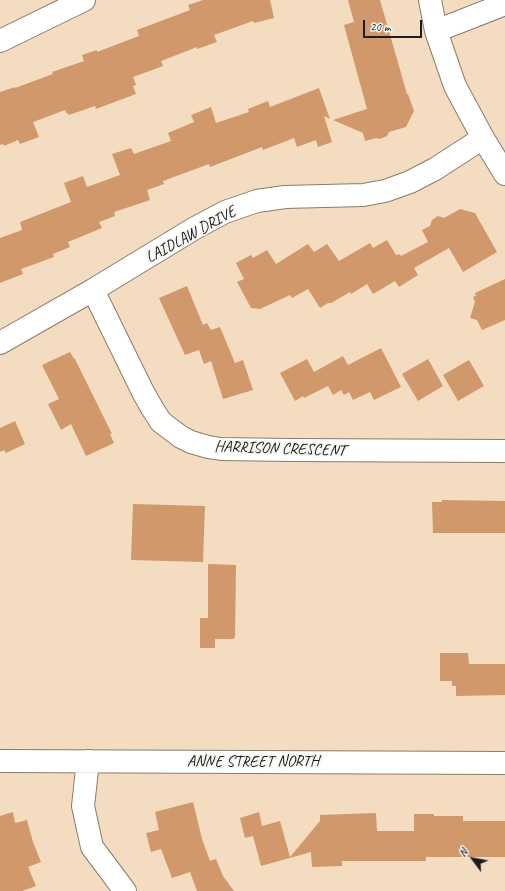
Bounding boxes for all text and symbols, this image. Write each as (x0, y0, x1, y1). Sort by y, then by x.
scale bar (365, 12, 424, 38)
text: 20 m (370, 19, 390, 35)
street label: LAIDLAW DRIVE (143, 202, 239, 268)
street label: HARRISON CRESCENT (214, 437, 346, 461)
street label: ANNE STREET NORTH (187, 752, 319, 772)
north arrow (453, 839, 493, 879)
text: N (455, 846, 471, 859)

